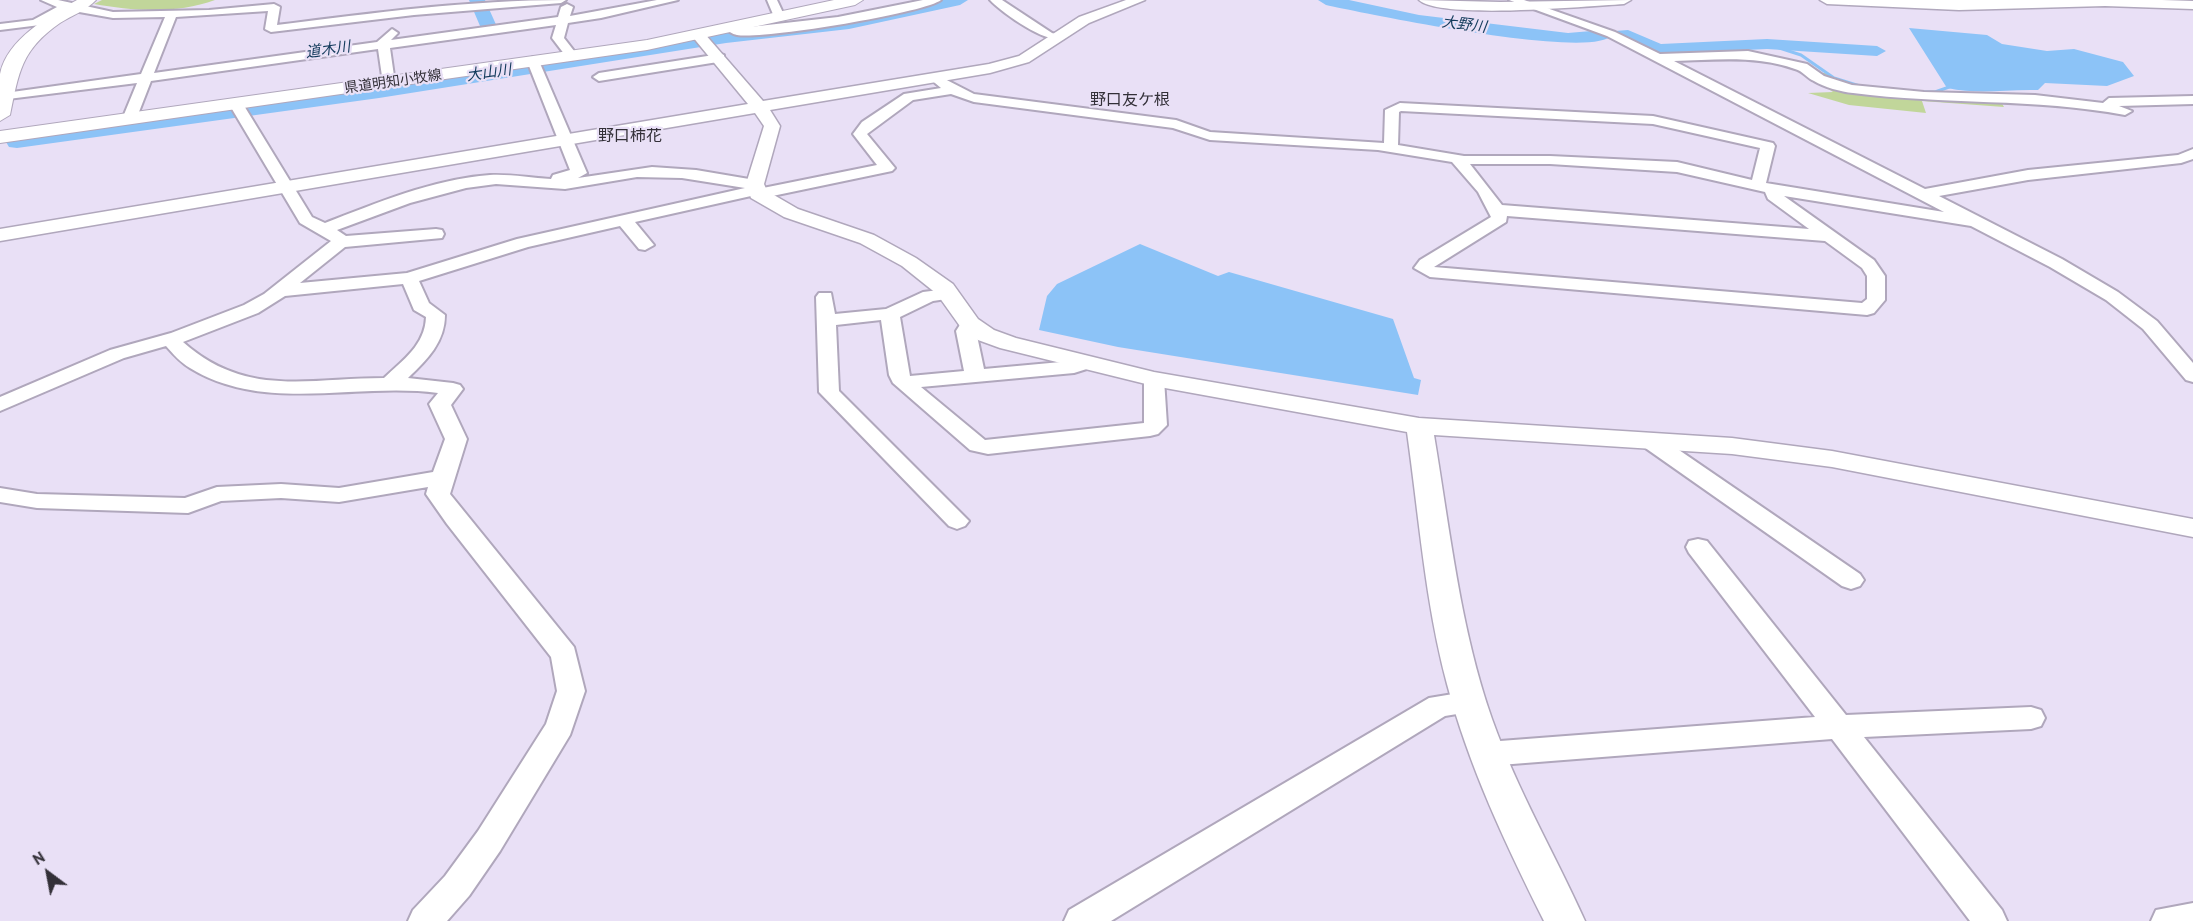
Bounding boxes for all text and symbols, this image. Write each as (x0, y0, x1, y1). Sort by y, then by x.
water label: 大野川 (1441, 13, 1487, 37)
water label: 道木川 (304, 38, 352, 62)
water label: 大山川 (465, 61, 513, 85)
street label: 県道明知小牧線 (343, 67, 443, 97)
district label: 野口友ケ根 (1090, 90, 1170, 110)
district label: 野口柿花 (598, 126, 662, 146)
north arrow (18, 843, 78, 903)
text: N (29, 846, 48, 869)

